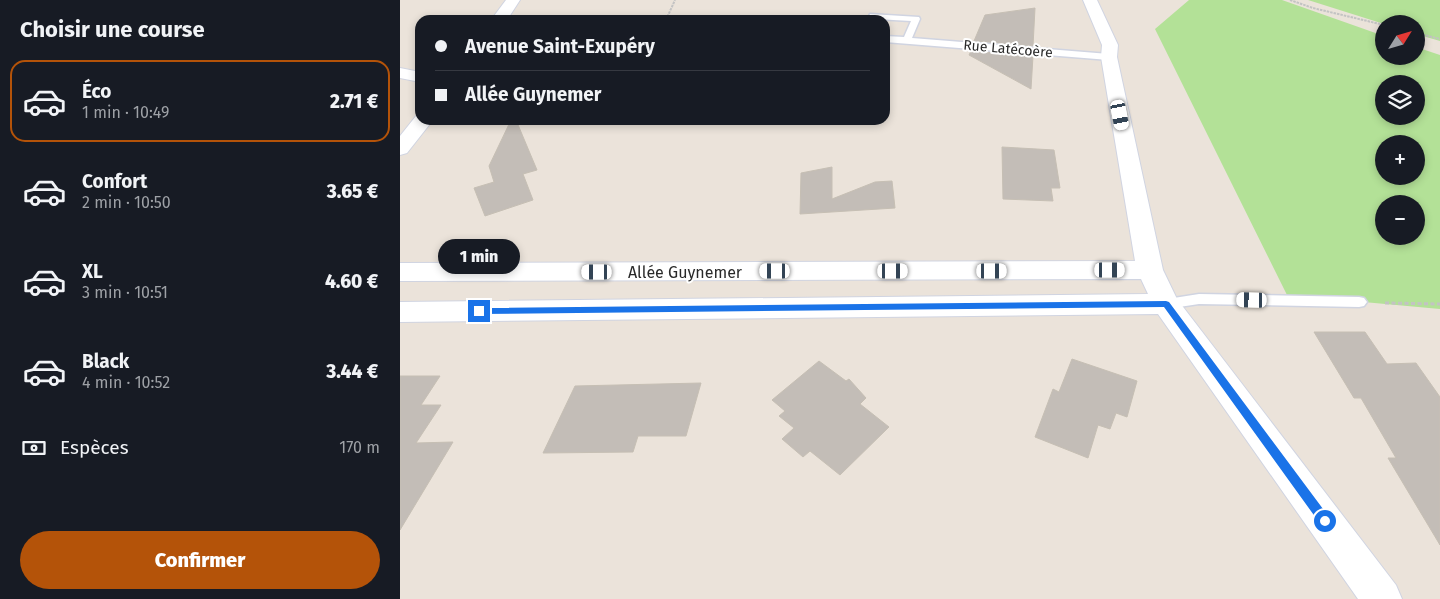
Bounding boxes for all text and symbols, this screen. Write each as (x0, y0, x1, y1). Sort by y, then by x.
north arrow (1375, 15, 1425, 65)
map controls (1375, 15, 1425, 245)
text: Choisir une course (20, 16, 205, 43)
text: Avenue Saint-Exupéry (465, 35, 655, 58)
street label: Rue Latécoère (963, 37, 1053, 61)
button: layers (1375, 75, 1425, 125)
icon: car (22, 79, 67, 124)
text: Éco (82, 80, 111, 103)
text: Allée Guynemer (465, 83, 601, 106)
text: 2.71 € (330, 90, 378, 113)
car (1109, 99, 1130, 131)
text: 1 min · 10:49 (82, 103, 169, 122)
button: + (1375, 135, 1425, 185)
icon: car (22, 169, 67, 214)
text: Confort (82, 170, 147, 193)
text: 3.65 € (327, 180, 378, 203)
text: 2 min · 10:50 (82, 193, 171, 212)
button: − (1375, 195, 1425, 245)
callout: 1 min (438, 238, 520, 274)
text: 1 min (460, 247, 498, 266)
icon: car (22, 259, 67, 304)
text: XL (82, 260, 103, 283)
street label: Allée Guynemer (628, 263, 743, 282)
car (1095, 263, 1125, 278)
car (760, 264, 790, 279)
car (878, 264, 908, 279)
car (977, 264, 1007, 279)
car (582, 265, 612, 280)
text: 4.60 € (325, 270, 378, 293)
text: 3 min · 10:51 (82, 283, 168, 302)
car (1236, 292, 1267, 308)
route end (468, 300, 490, 322)
icon: car (22, 349, 67, 394)
text: Black (82, 350, 129, 373)
text: 3.44 € (326, 360, 378, 383)
text: 4 min · 10:52 (82, 373, 170, 392)
icon: cash (20, 434, 48, 462)
text: Espèces (60, 436, 129, 459)
text: 170 m (339, 438, 380, 457)
route start (1314, 510, 1336, 532)
button: Confirmer (20, 531, 380, 589)

